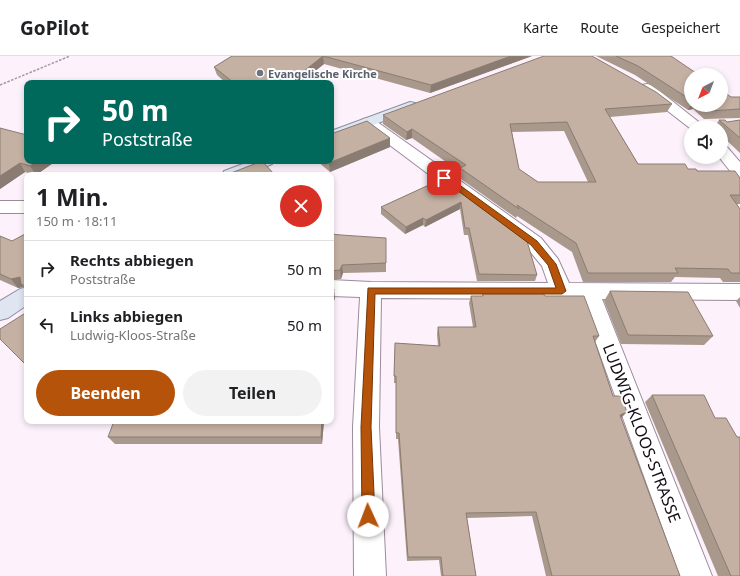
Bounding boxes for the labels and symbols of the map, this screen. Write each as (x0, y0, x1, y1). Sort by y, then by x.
place label: Evangelische Kirche (268, 66, 377, 81)
marker: Evangelische Kirche (255, 68, 265, 78)
north arrow (684, 68, 728, 112)
pin (427, 161, 461, 195)
street label: LUDWIG-KLOOS-STRASSE (598, 340, 686, 526)
position arrow (347, 495, 389, 537)

